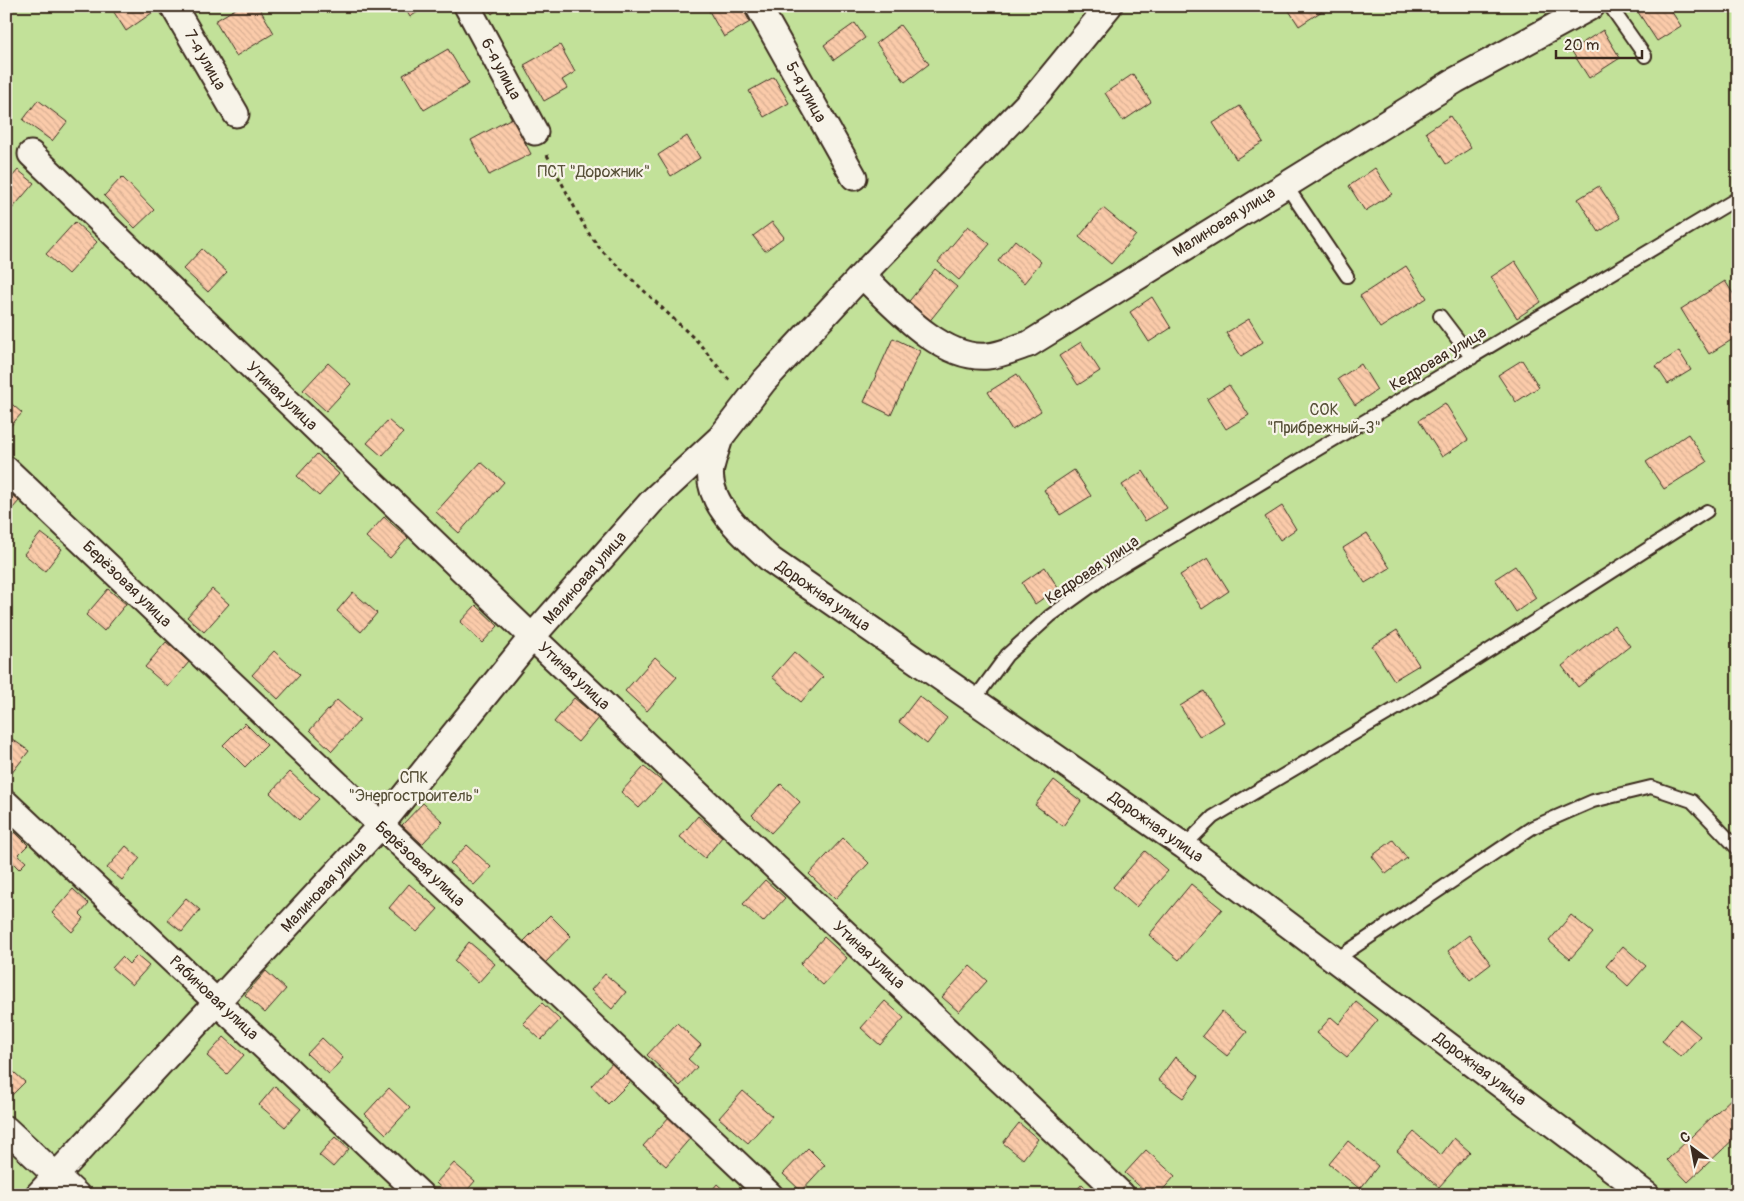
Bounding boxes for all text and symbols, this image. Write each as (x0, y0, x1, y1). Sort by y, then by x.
street label: 7-я улица (180, 26, 230, 94)
scale bar (1556, 28, 1643, 60)
street label: 6-я улица (476, 35, 526, 103)
text: 20 m (1564, 36, 1599, 55)
street label: 5-я улица (781, 58, 831, 126)
park label: ПСТ "Дорожник" (538, 162, 650, 182)
street label: Малиновая улица (1169, 182, 1279, 262)
street label: Кедровая улица (1386, 322, 1490, 396)
street label: Утиная улица (242, 357, 322, 435)
park label: СОК "Прибрежный-3" (1267, 400, 1381, 438)
street label: Малиновая улица (539, 527, 631, 629)
street label: Кедровая улица (1041, 531, 1143, 609)
street label: Берёзовая улица (78, 536, 176, 632)
street label: Дорожная улица (771, 555, 874, 636)
street label: Утиная улица (534, 638, 614, 714)
park label: СПК "Энергостроитель" (349, 768, 479, 806)
street label: Дорожная улица (1104, 786, 1207, 867)
street label: Берёзовая улица (371, 817, 469, 911)
street label: Малиновая улица (277, 837, 371, 937)
street label: Утиная улица (829, 917, 909, 993)
street label: Рябиновая улица (165, 952, 263, 1044)
street label: Дорожная улица (1429, 1027, 1530, 1110)
north arrow (1666, 1124, 1716, 1174)
text: С (1677, 1128, 1694, 1147)

